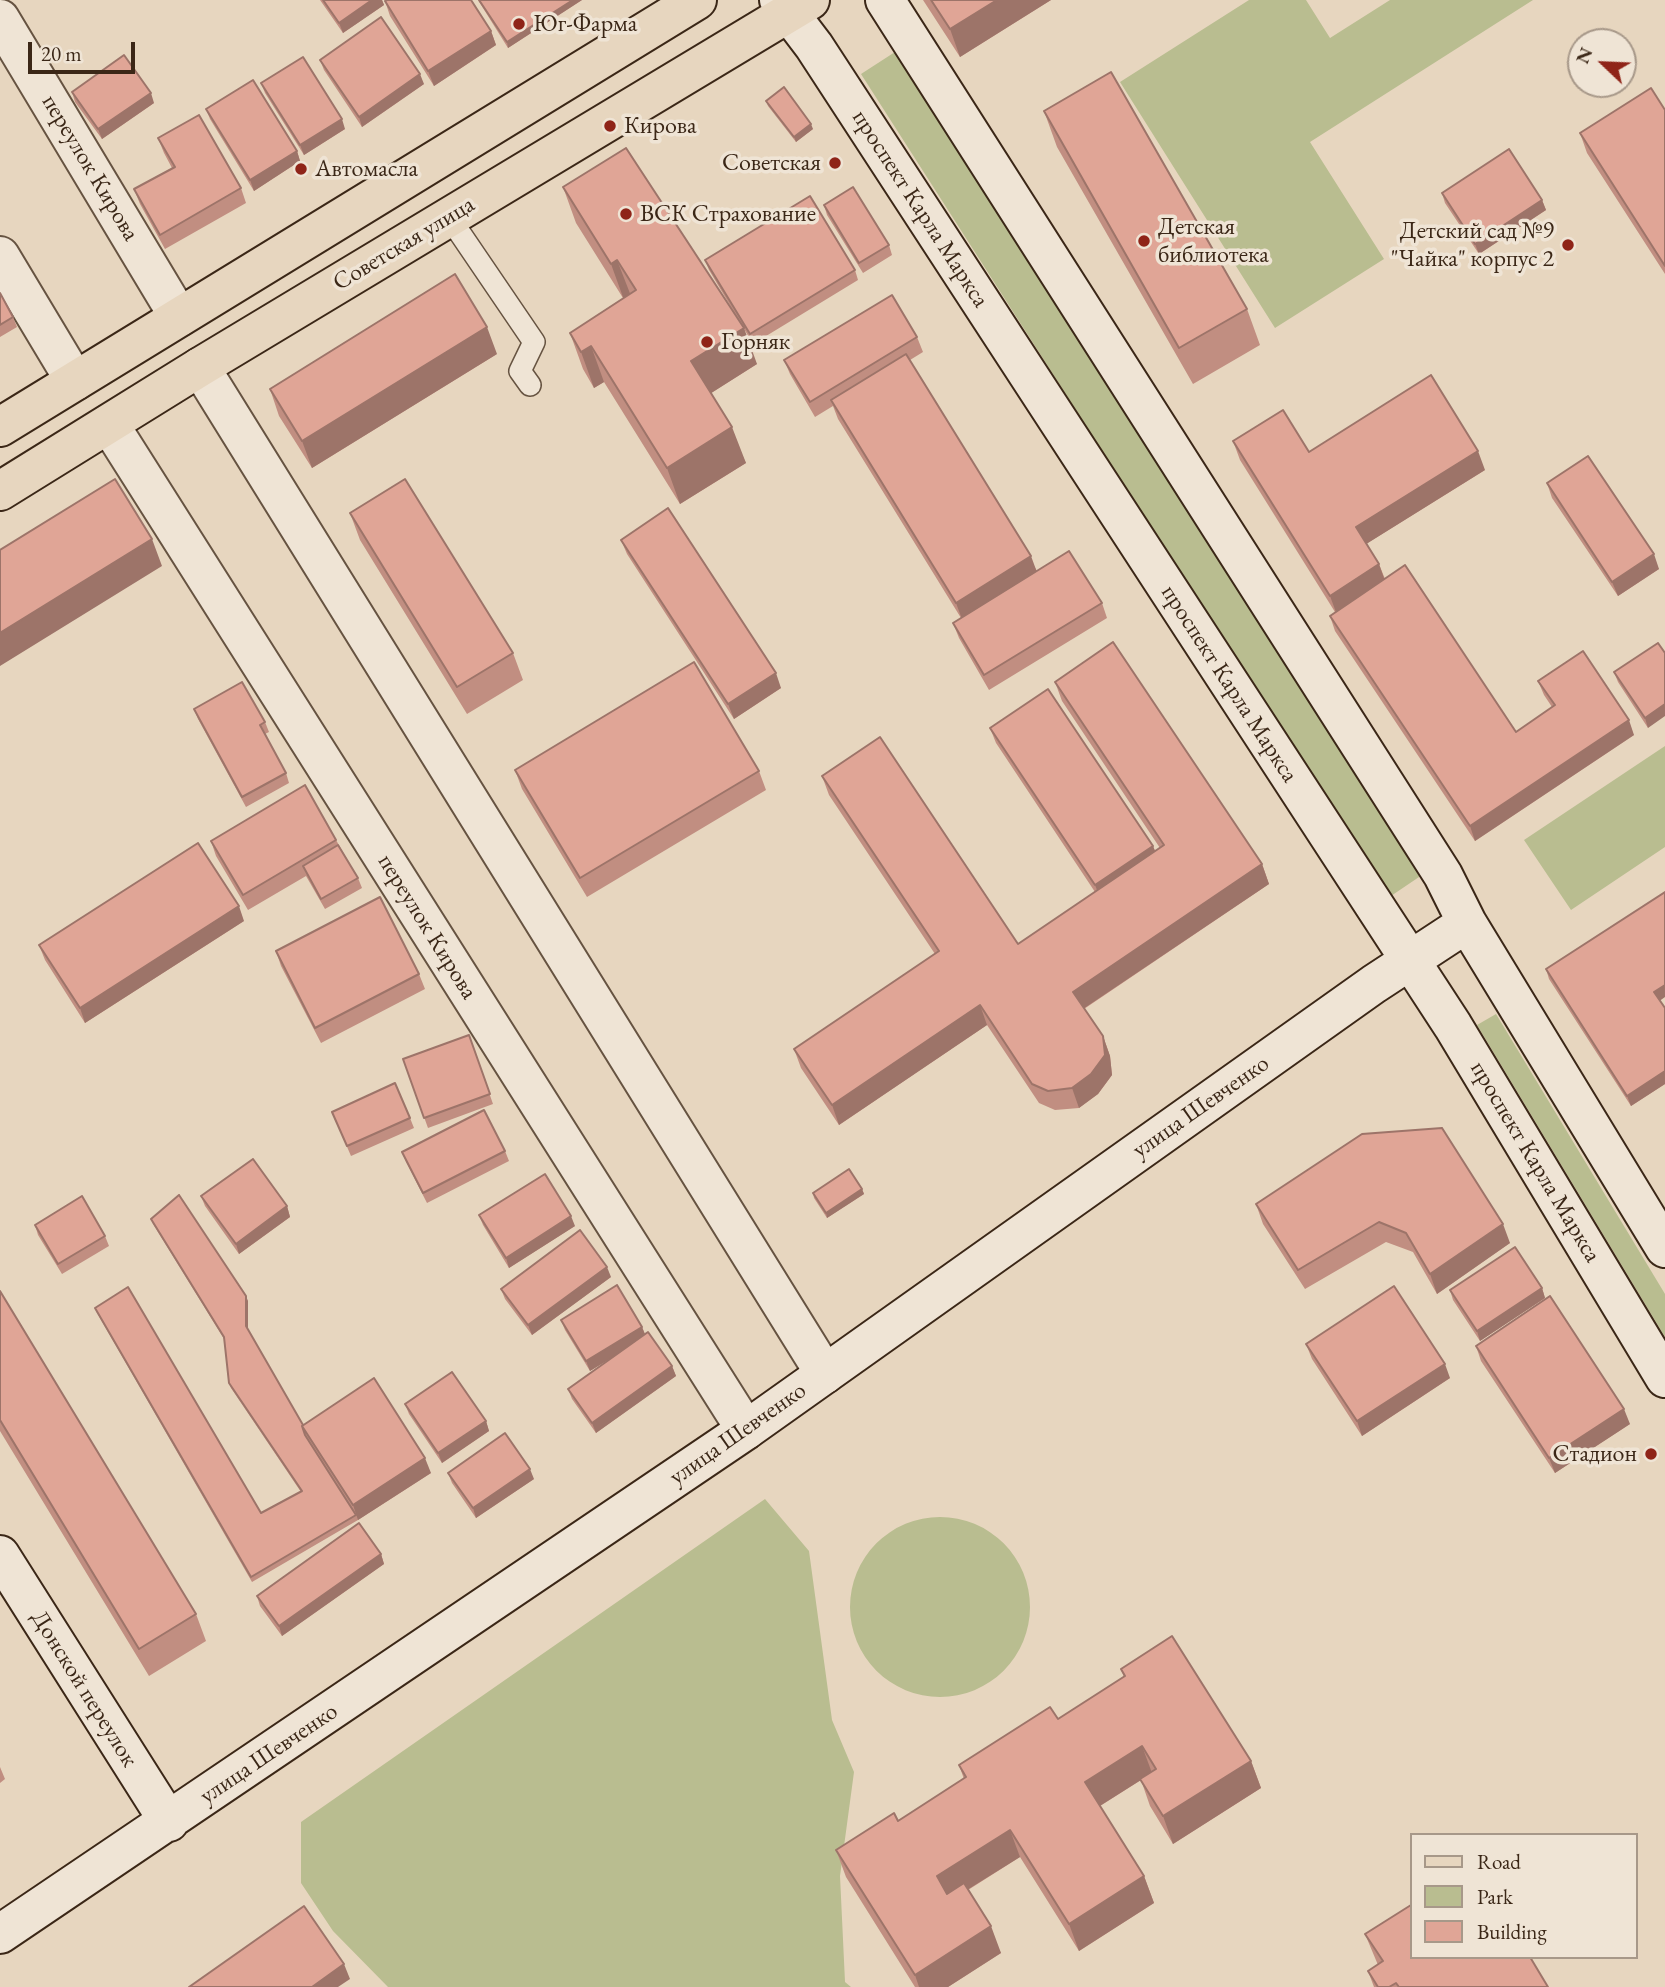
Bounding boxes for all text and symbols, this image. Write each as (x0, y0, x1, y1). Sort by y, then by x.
place label: Юг-Фарма (533, 10, 637, 38)
marker: Юг-Фарма (511, 16, 527, 32)
scale bar (32, 28, 138, 72)
north arrow (1567, 28, 1637, 98)
text: 20 m (41, 40, 82, 67)
text: N (1570, 43, 1599, 67)
street label: переулок Кирова (35, 90, 145, 246)
street label: проспект Карла Маркса (845, 105, 995, 313)
place label: Кирова (624, 112, 697, 140)
marker: Кирова (602, 118, 618, 134)
place label: Советская (722, 149, 821, 177)
place label: Автомасла (315, 155, 418, 183)
marker: Советская (827, 155, 843, 171)
marker: Автомасла (293, 161, 309, 177)
street label: Советская улица (328, 190, 480, 298)
place label: ВСК Страхование (640, 200, 816, 228)
marker: ВСК Страхование (618, 206, 634, 222)
place label: Детская библиотека (1158, 213, 1269, 269)
place label: Детский сад №9 "Чайка" корпус 2 (1391, 217, 1554, 273)
marker: Детская библиотека (1136, 233, 1152, 249)
marker: Детский сад №9 "Чайка" корпус 2 (1560, 237, 1576, 253)
place label: Горняк (721, 328, 790, 356)
marker: Горняк (699, 334, 715, 350)
street label: проспект Карла Маркса (1154, 580, 1304, 788)
street label: переулок Кирова (371, 849, 483, 1005)
street label: улица Шевченко (1127, 1049, 1275, 1165)
street label: проспект Карла Маркса (1463, 1056, 1607, 1268)
street label: улица Шевченко (664, 1376, 812, 1492)
place label: Стадион (1553, 1440, 1637, 1468)
marker: Стадион (1643, 1446, 1659, 1462)
street label: Донской переулок (24, 1605, 144, 1773)
street label: улица Шевченко (194, 1697, 344, 1811)
legend (1410, 1833, 1637, 1959)
text: Road (1477, 1848, 1521, 1875)
text: Park (1477, 1883, 1513, 1910)
text: Building (1477, 1918, 1547, 1945)

